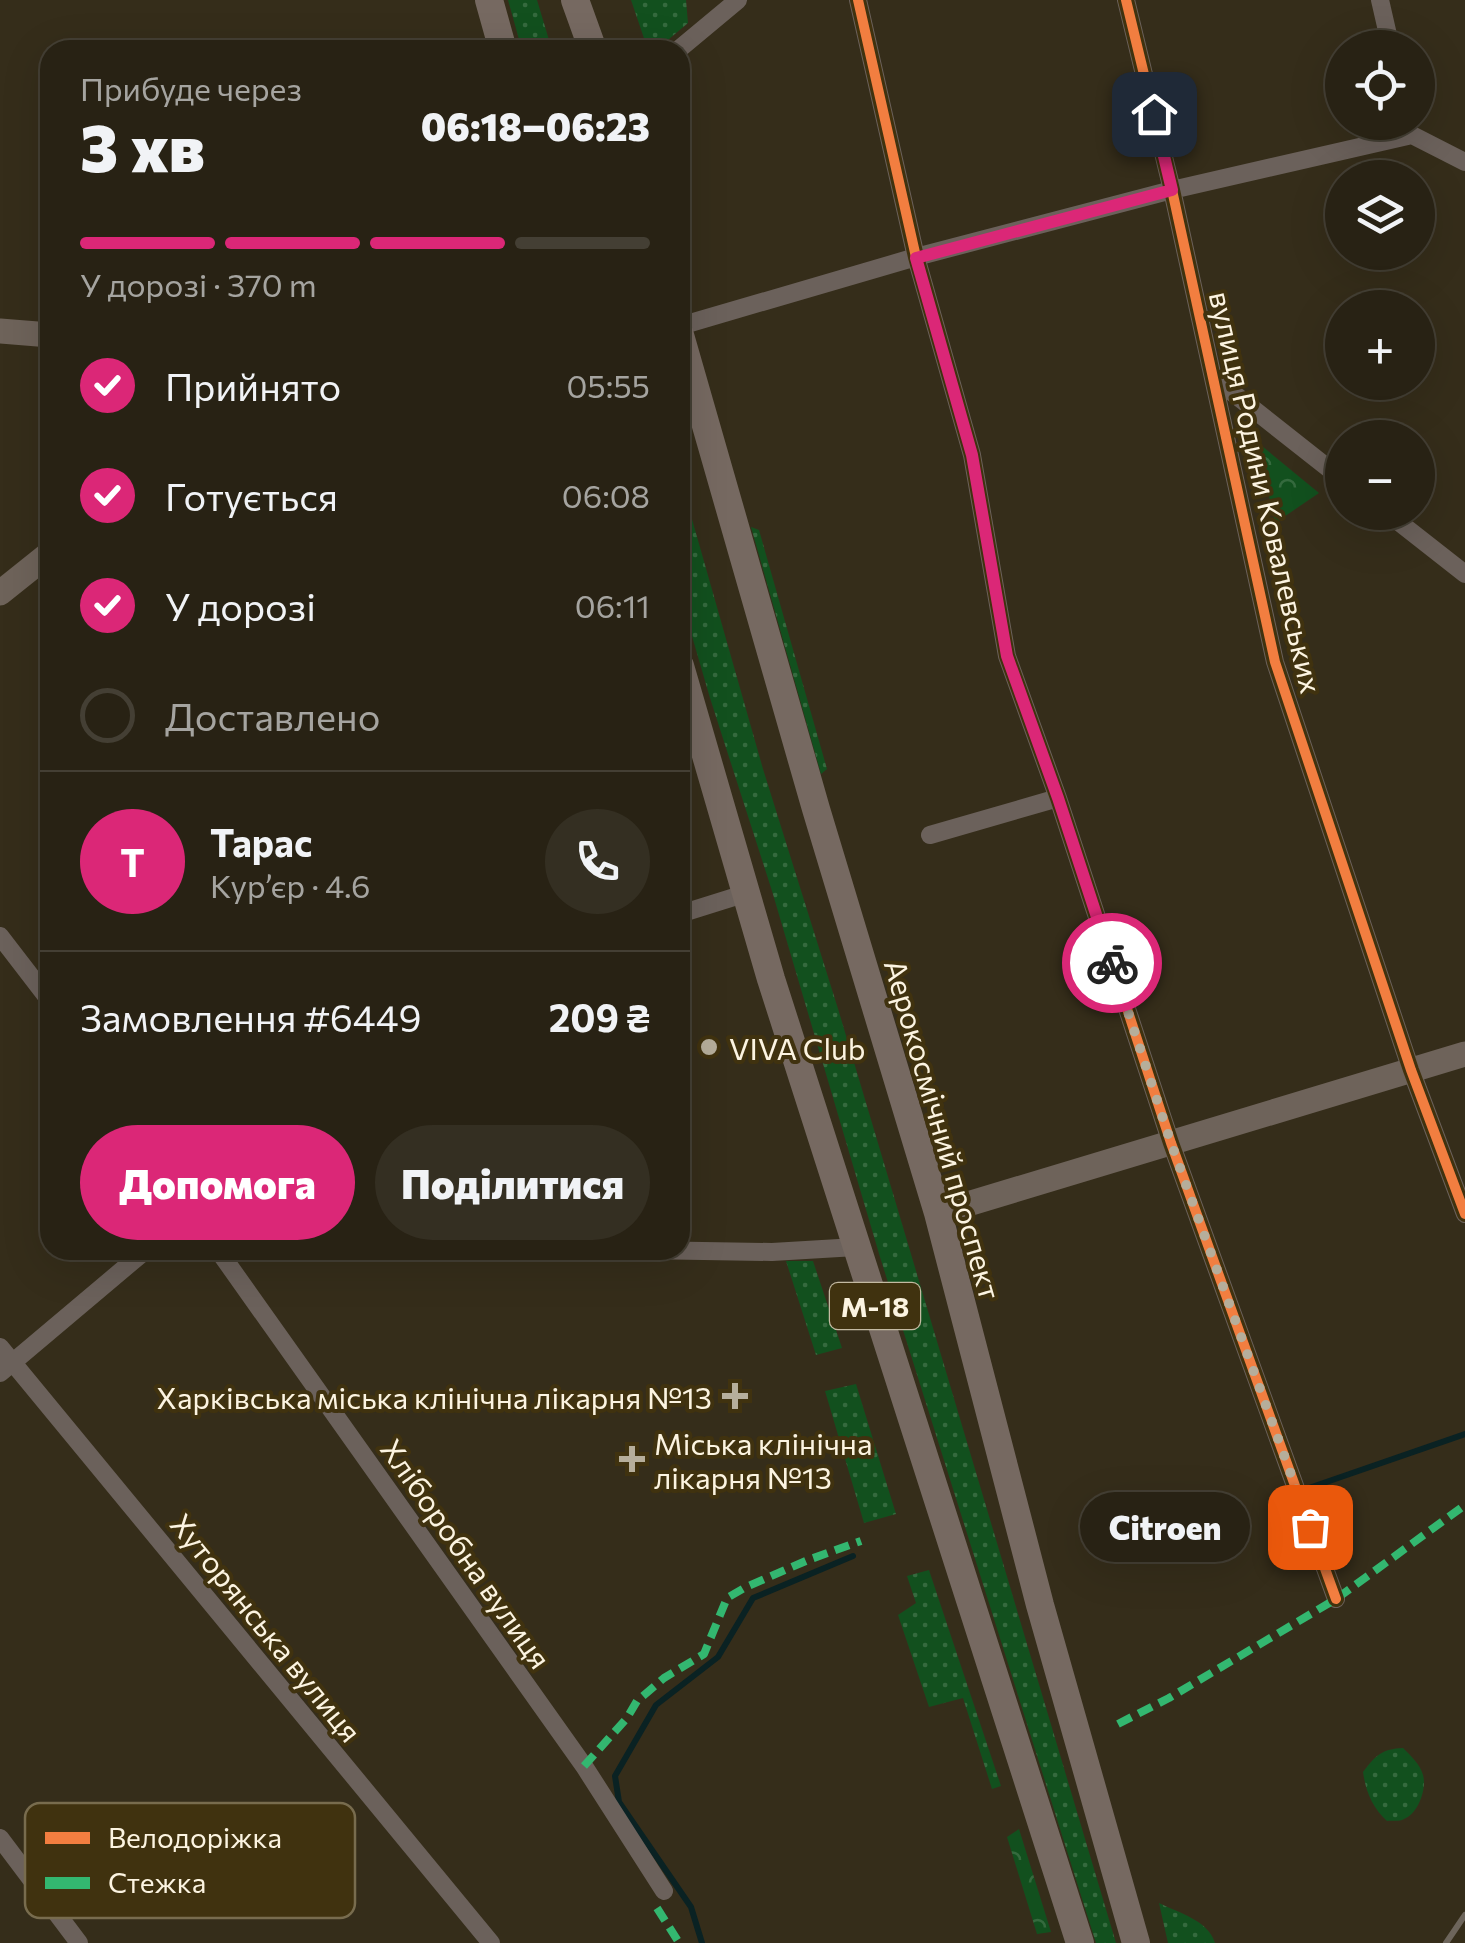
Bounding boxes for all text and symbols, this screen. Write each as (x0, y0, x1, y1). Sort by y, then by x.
map controls (1325, 30, 1435, 530)
button: locate (1325, 30, 1435, 140)
text: Прибуде через (80, 68, 302, 108)
pin (1112, 72, 1197, 157)
icon: home (1127, 87, 1182, 142)
text: 06:18–06:23 (421, 102, 650, 149)
text: 3 хв (80, 106, 205, 185)
button: layers (1325, 160, 1435, 270)
text: У дорозі · 370 m (80, 264, 317, 304)
street label: вулиця Родини Ковалевських (1203, 287, 1331, 697)
button: + (1325, 290, 1435, 400)
icon: check (80, 358, 135, 413)
text: Прийнято (165, 362, 341, 409)
text: 05:55 (566, 365, 650, 405)
button: − (1325, 420, 1435, 530)
icon: check (80, 468, 135, 523)
text: Готується (165, 472, 338, 519)
text: 06:08 (562, 475, 650, 515)
icon: check (80, 578, 135, 633)
text: У дорозі (165, 582, 316, 629)
text: 06:11 (575, 585, 650, 625)
text: Доставлено (165, 692, 380, 739)
button: phone (545, 809, 650, 914)
text: Тарас (210, 818, 312, 865)
text: Т (120, 838, 145, 885)
text: Кур’єр · 4.6 (210, 865, 371, 905)
courier (1062, 913, 1162, 1013)
icon: bike (1085, 936, 1140, 991)
street label: Аерокосмічний проспект (878, 955, 1010, 1303)
text: Замовлення #6449 (80, 993, 422, 1040)
text: 209 ₴ (549, 993, 650, 1040)
place label: VIVA Club (729, 1029, 866, 1066)
marker: VIVA Club (698, 1036, 720, 1058)
button: Допомога (80, 1125, 355, 1240)
button: Поділитися (375, 1125, 650, 1240)
road number: М-18 (830, 1283, 920, 1329)
place label: Харківська міська клінічна лікарня №13 (157, 1378, 712, 1415)
marker: Харківська міська клінічна лікарня №13 (722, 1383, 748, 1409)
place label: Міська клінічна лікарня №13 (654, 1424, 872, 1495)
street label: Хліборобна вулиця (374, 1431, 560, 1675)
marker: Міська клінічна лікарня №13 (619, 1446, 645, 1472)
pin (1268, 1485, 1353, 1570)
callout: Citroen (1080, 1492, 1250, 1562)
icon: bag (1283, 1500, 1338, 1555)
street label: Хуторянська вулиця (164, 1505, 370, 1749)
text: Citroen (1109, 1507, 1221, 1547)
legend (25, 1803, 355, 1918)
text: Велодоріжка (108, 1820, 282, 1854)
text: Стежка (108, 1865, 206, 1899)

